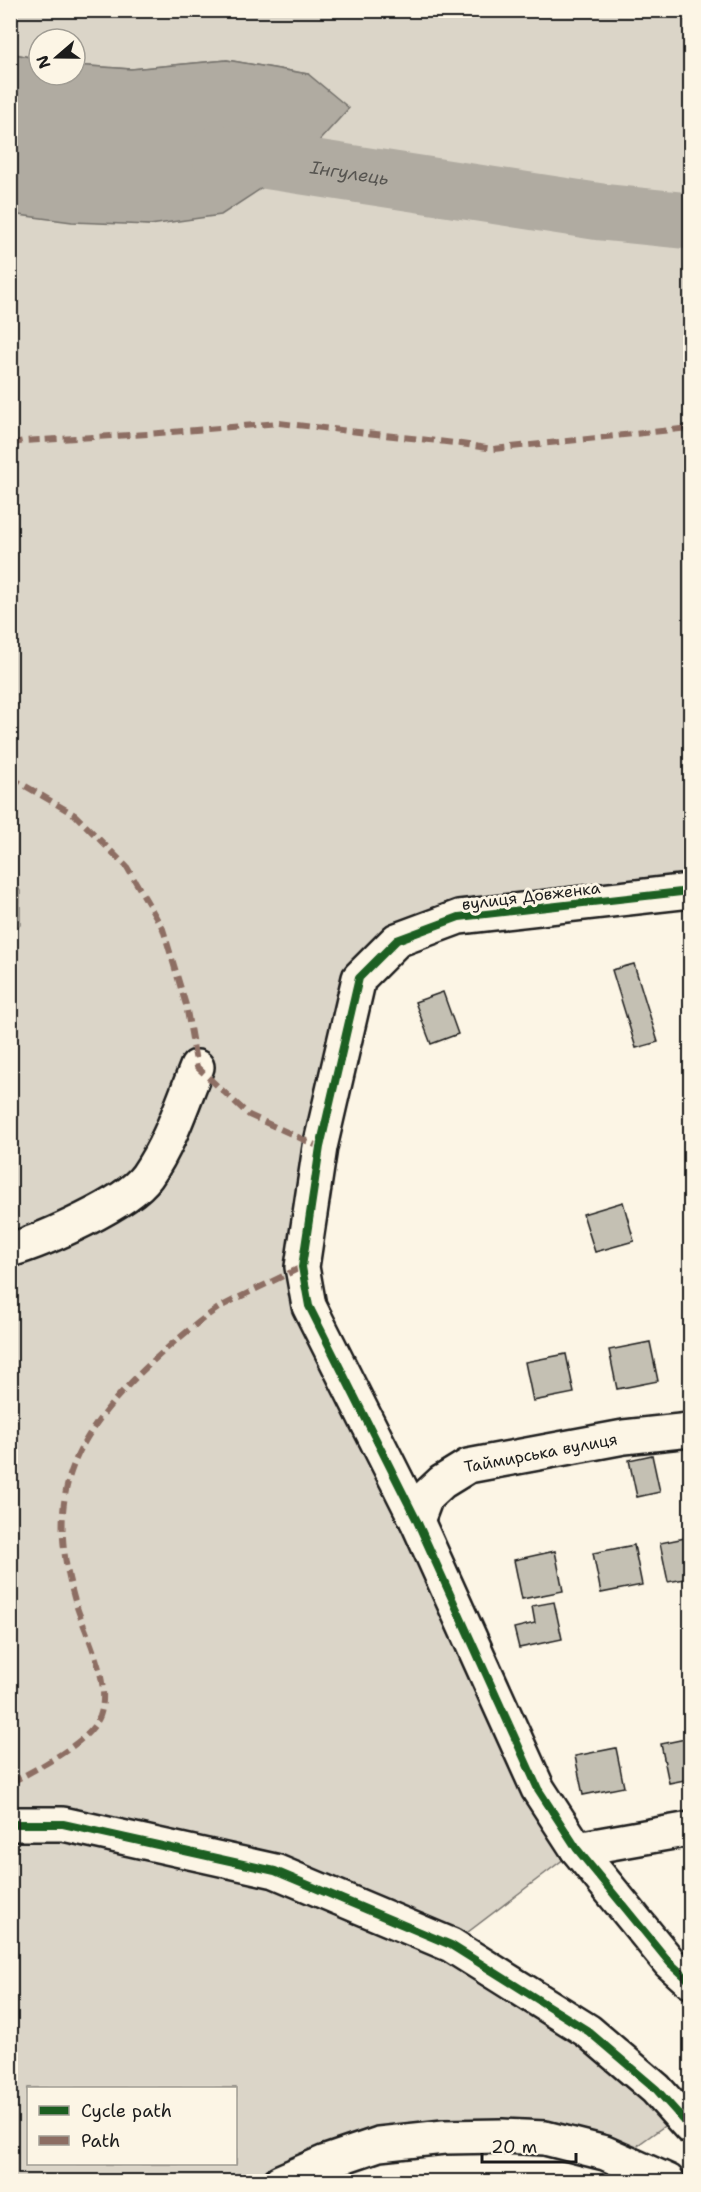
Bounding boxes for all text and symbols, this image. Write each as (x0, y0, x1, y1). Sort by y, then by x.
north arrow (27, 27, 87, 87)
text: N (31, 52, 55, 72)
water label: Інгулець (307, 155, 390, 191)
street label: вулиця Довженка (460, 877, 602, 915)
street label: Таймирська вулиця (462, 1428, 619, 1477)
legend (27, 2087, 237, 2165)
text: Cycle path (81, 2099, 172, 2123)
scale bar (482, 2126, 576, 2164)
text: Path (81, 2129, 120, 2153)
text: 20 m (491, 2135, 537, 2159)

